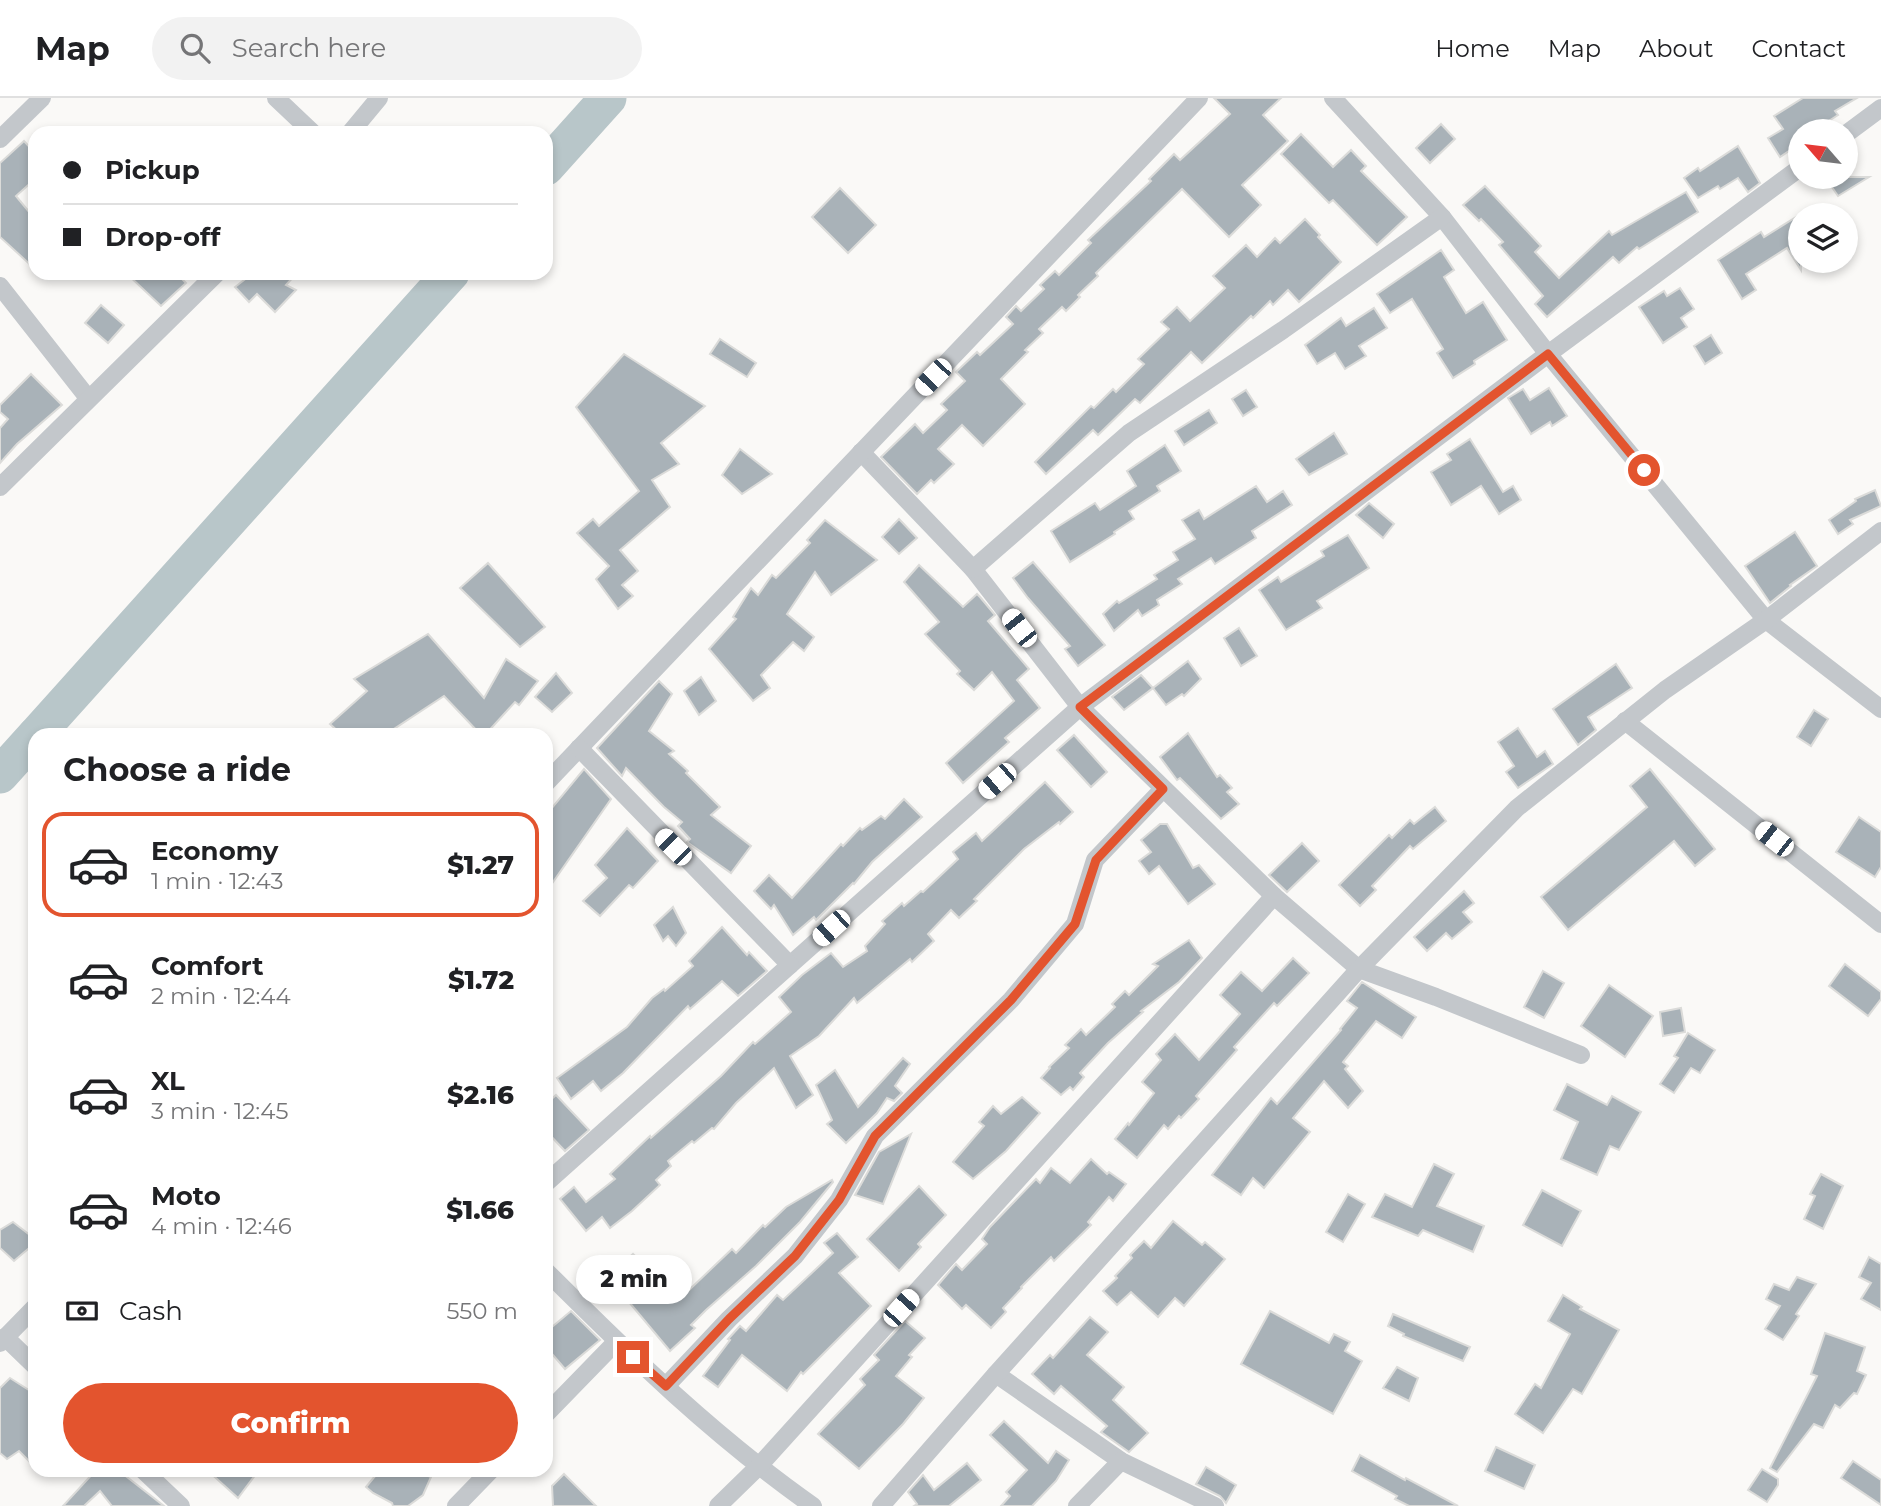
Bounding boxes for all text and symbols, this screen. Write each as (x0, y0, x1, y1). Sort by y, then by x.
search box (152, 17, 642, 80)
text: Map (35, 28, 110, 68)
icon: search (176, 29, 214, 67)
text: Search here (232, 32, 386, 64)
text: Home (1435, 34, 1510, 63)
text: Map (1548, 34, 1601, 63)
text: About (1639, 34, 1713, 63)
text: Contact (1751, 34, 1846, 63)
north arrow (1788, 119, 1858, 189)
map controls (1788, 119, 1858, 273)
text: Pickup (105, 154, 200, 186)
button: layers (1788, 203, 1858, 273)
text: Drop-off (105, 221, 220, 253)
car (911, 355, 956, 399)
route start (1628, 454, 1660, 486)
car (998, 605, 1041, 651)
text: Choose a ride (63, 750, 291, 789)
car (975, 759, 1020, 803)
car (1751, 818, 1798, 860)
car (651, 825, 696, 869)
icon: car (67, 833, 130, 896)
text: Economy (151, 835, 278, 867)
text: $1.27 (447, 849, 514, 881)
text: 1 min · 12:43 (151, 867, 283, 895)
car (809, 906, 854, 950)
icon: car (67, 948, 130, 1011)
text: Comfort (151, 950, 263, 982)
text: $1.72 (448, 964, 514, 996)
text: 2 min · 12:44 (151, 982, 291, 1010)
icon: car (67, 1063, 130, 1126)
text: XL (151, 1065, 185, 1097)
text: $2.16 (447, 1079, 514, 1111)
text: 3 min · 12:45 (151, 1097, 288, 1125)
icon: car (67, 1178, 130, 1241)
text: Moto (151, 1180, 221, 1212)
text: $1.66 (446, 1194, 514, 1226)
text: 4 min · 12:46 (151, 1212, 292, 1240)
callout: 2 min (575, 1256, 691, 1304)
text: 2 min (600, 1265, 668, 1293)
car (880, 1285, 923, 1331)
icon: cash (63, 1292, 101, 1330)
text: Cash (119, 1295, 183, 1327)
text: 550 m (446, 1297, 518, 1325)
route end (617, 1341, 649, 1373)
button: Confirm (63, 1383, 518, 1463)

